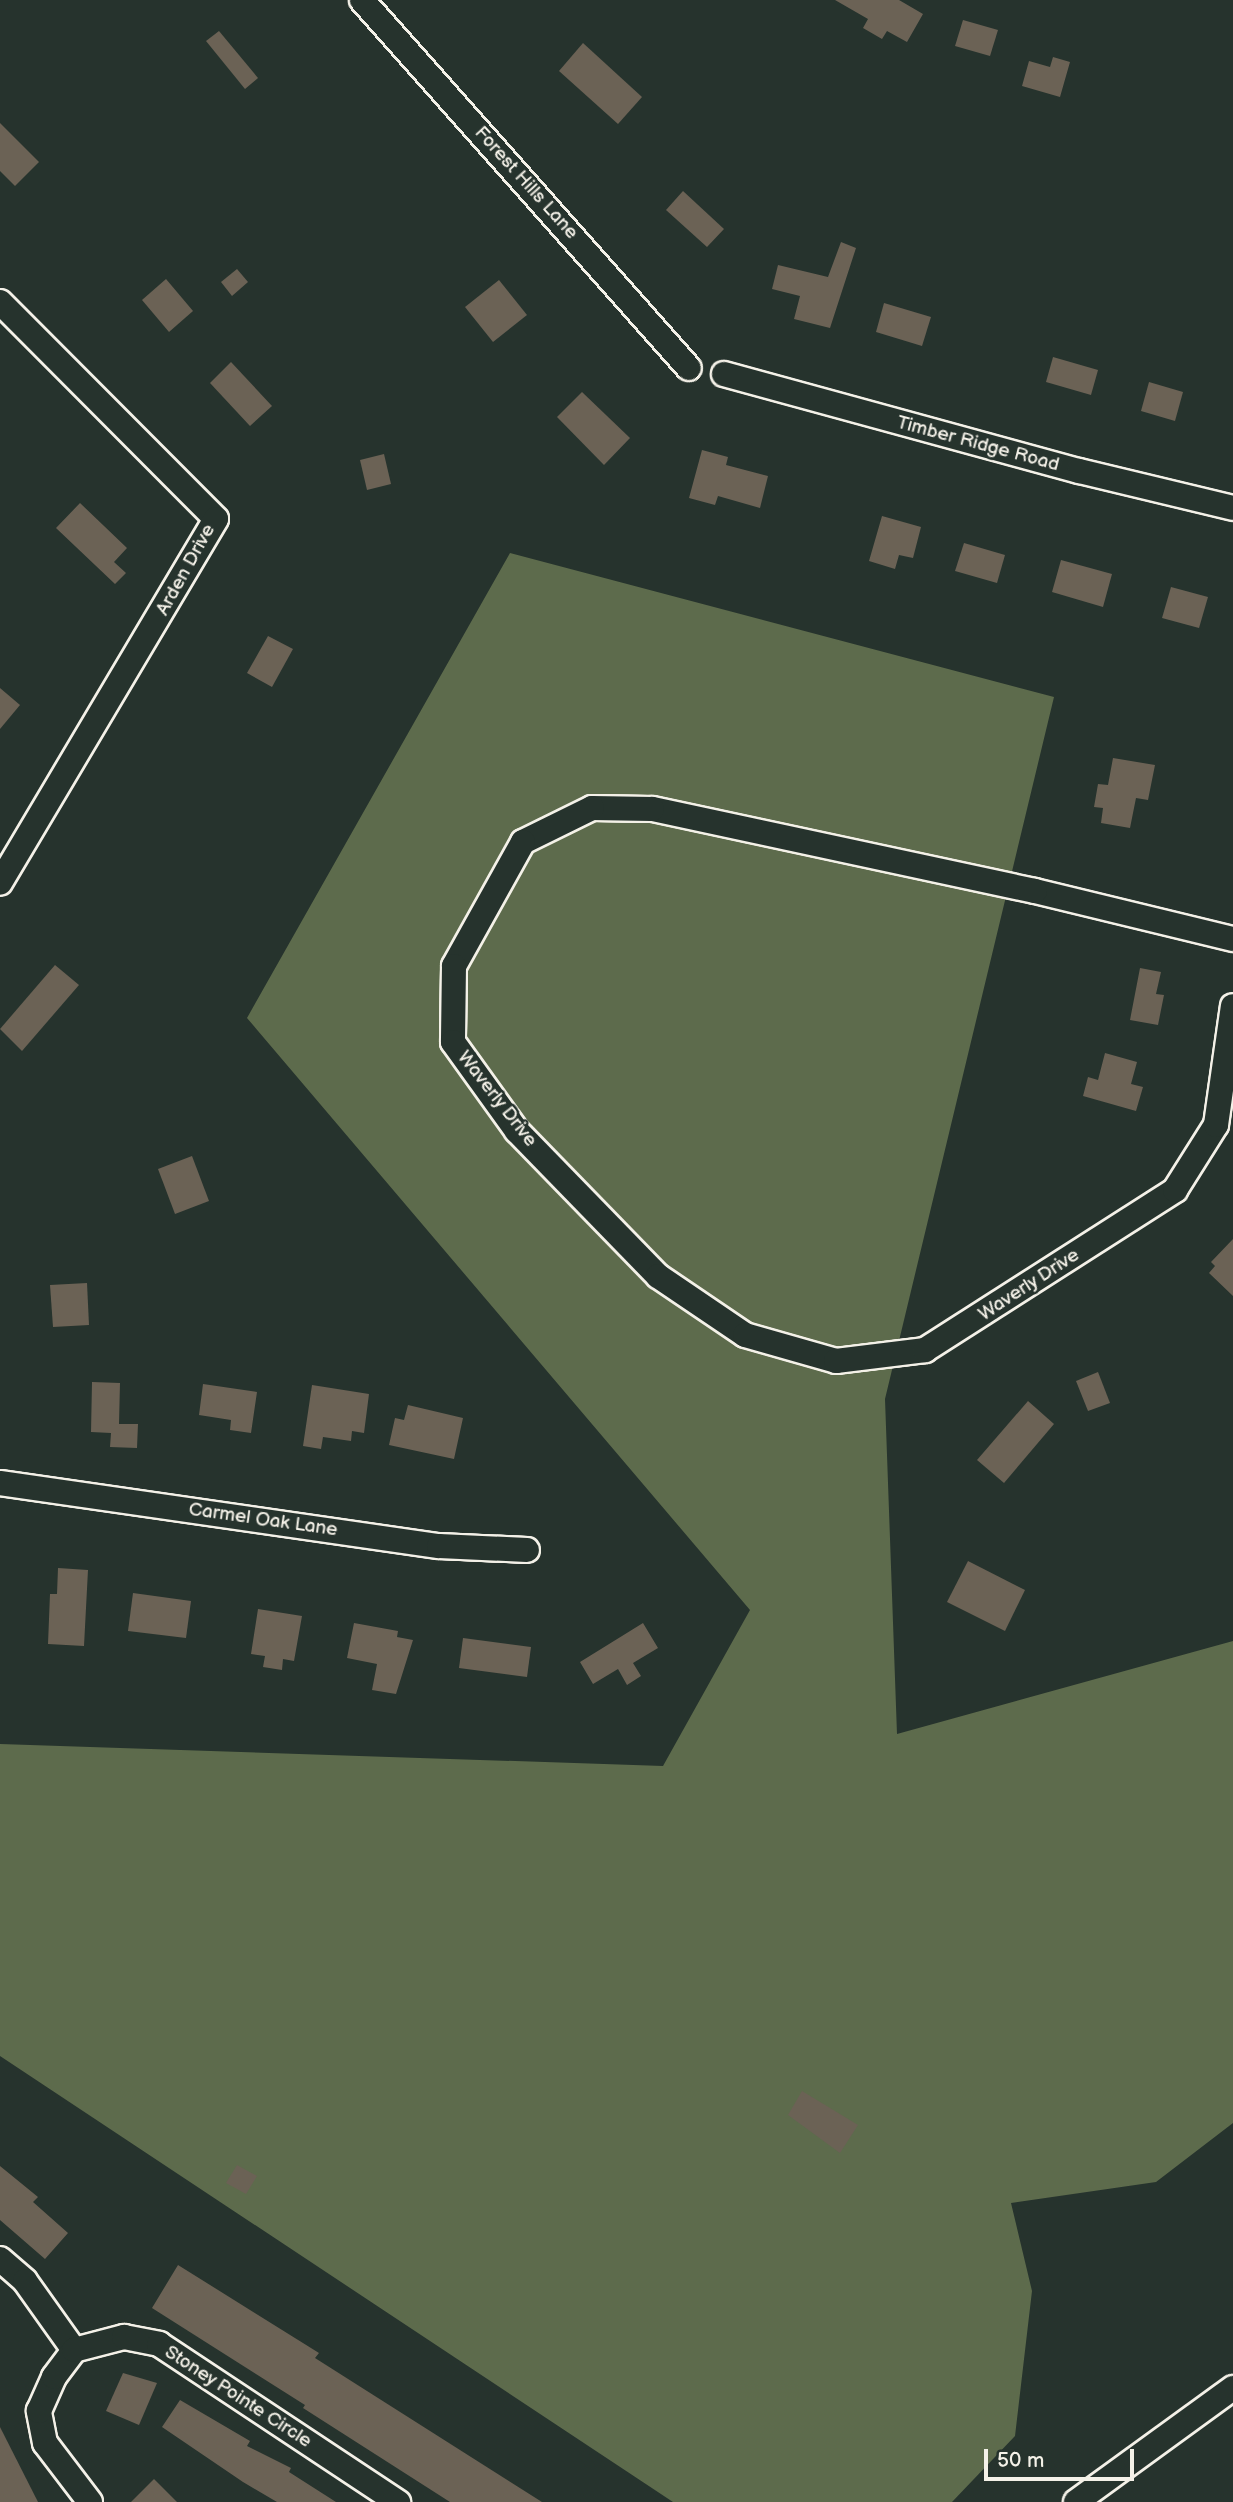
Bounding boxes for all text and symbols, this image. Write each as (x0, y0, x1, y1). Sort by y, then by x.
street label: Forest Hills Lane (469, 122, 583, 244)
street label: Timber Ridge Road (894, 411, 1062, 477)
street label: Arden Drive (152, 520, 220, 620)
street label: Waverly Drive (452, 1046, 542, 1152)
street label: Waverly Drive (974, 1244, 1084, 1326)
street label: Carmel Oak Lane (187, 1498, 339, 1542)
street label: Stoney Pointe Circle (160, 2341, 316, 2453)
scale bar (988, 2436, 1138, 2480)
text: 50 m (997, 2448, 1044, 2473)

